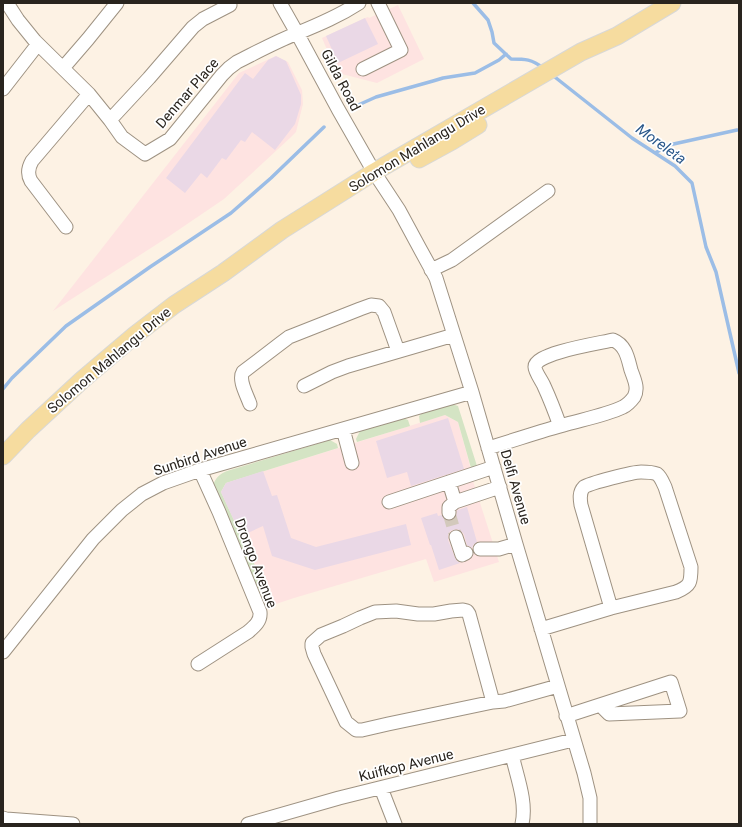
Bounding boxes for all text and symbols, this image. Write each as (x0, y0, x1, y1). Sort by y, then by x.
street label: Gilda Road (318, 46, 364, 114)
street label: Denmar Place (152, 55, 222, 131)
street label: Solomon Mahlangu Drive (346, 101, 488, 195)
water label: Moreleta (632, 120, 690, 168)
street label: Solomon Mahlangu Drive (44, 304, 174, 416)
street label: Sunbird Avenue (151, 433, 249, 479)
street label: Delfi Avenue (498, 448, 534, 526)
street label: Drongo Avenue (232, 516, 280, 610)
street label: Kuifkop Avenue (357, 746, 455, 784)

